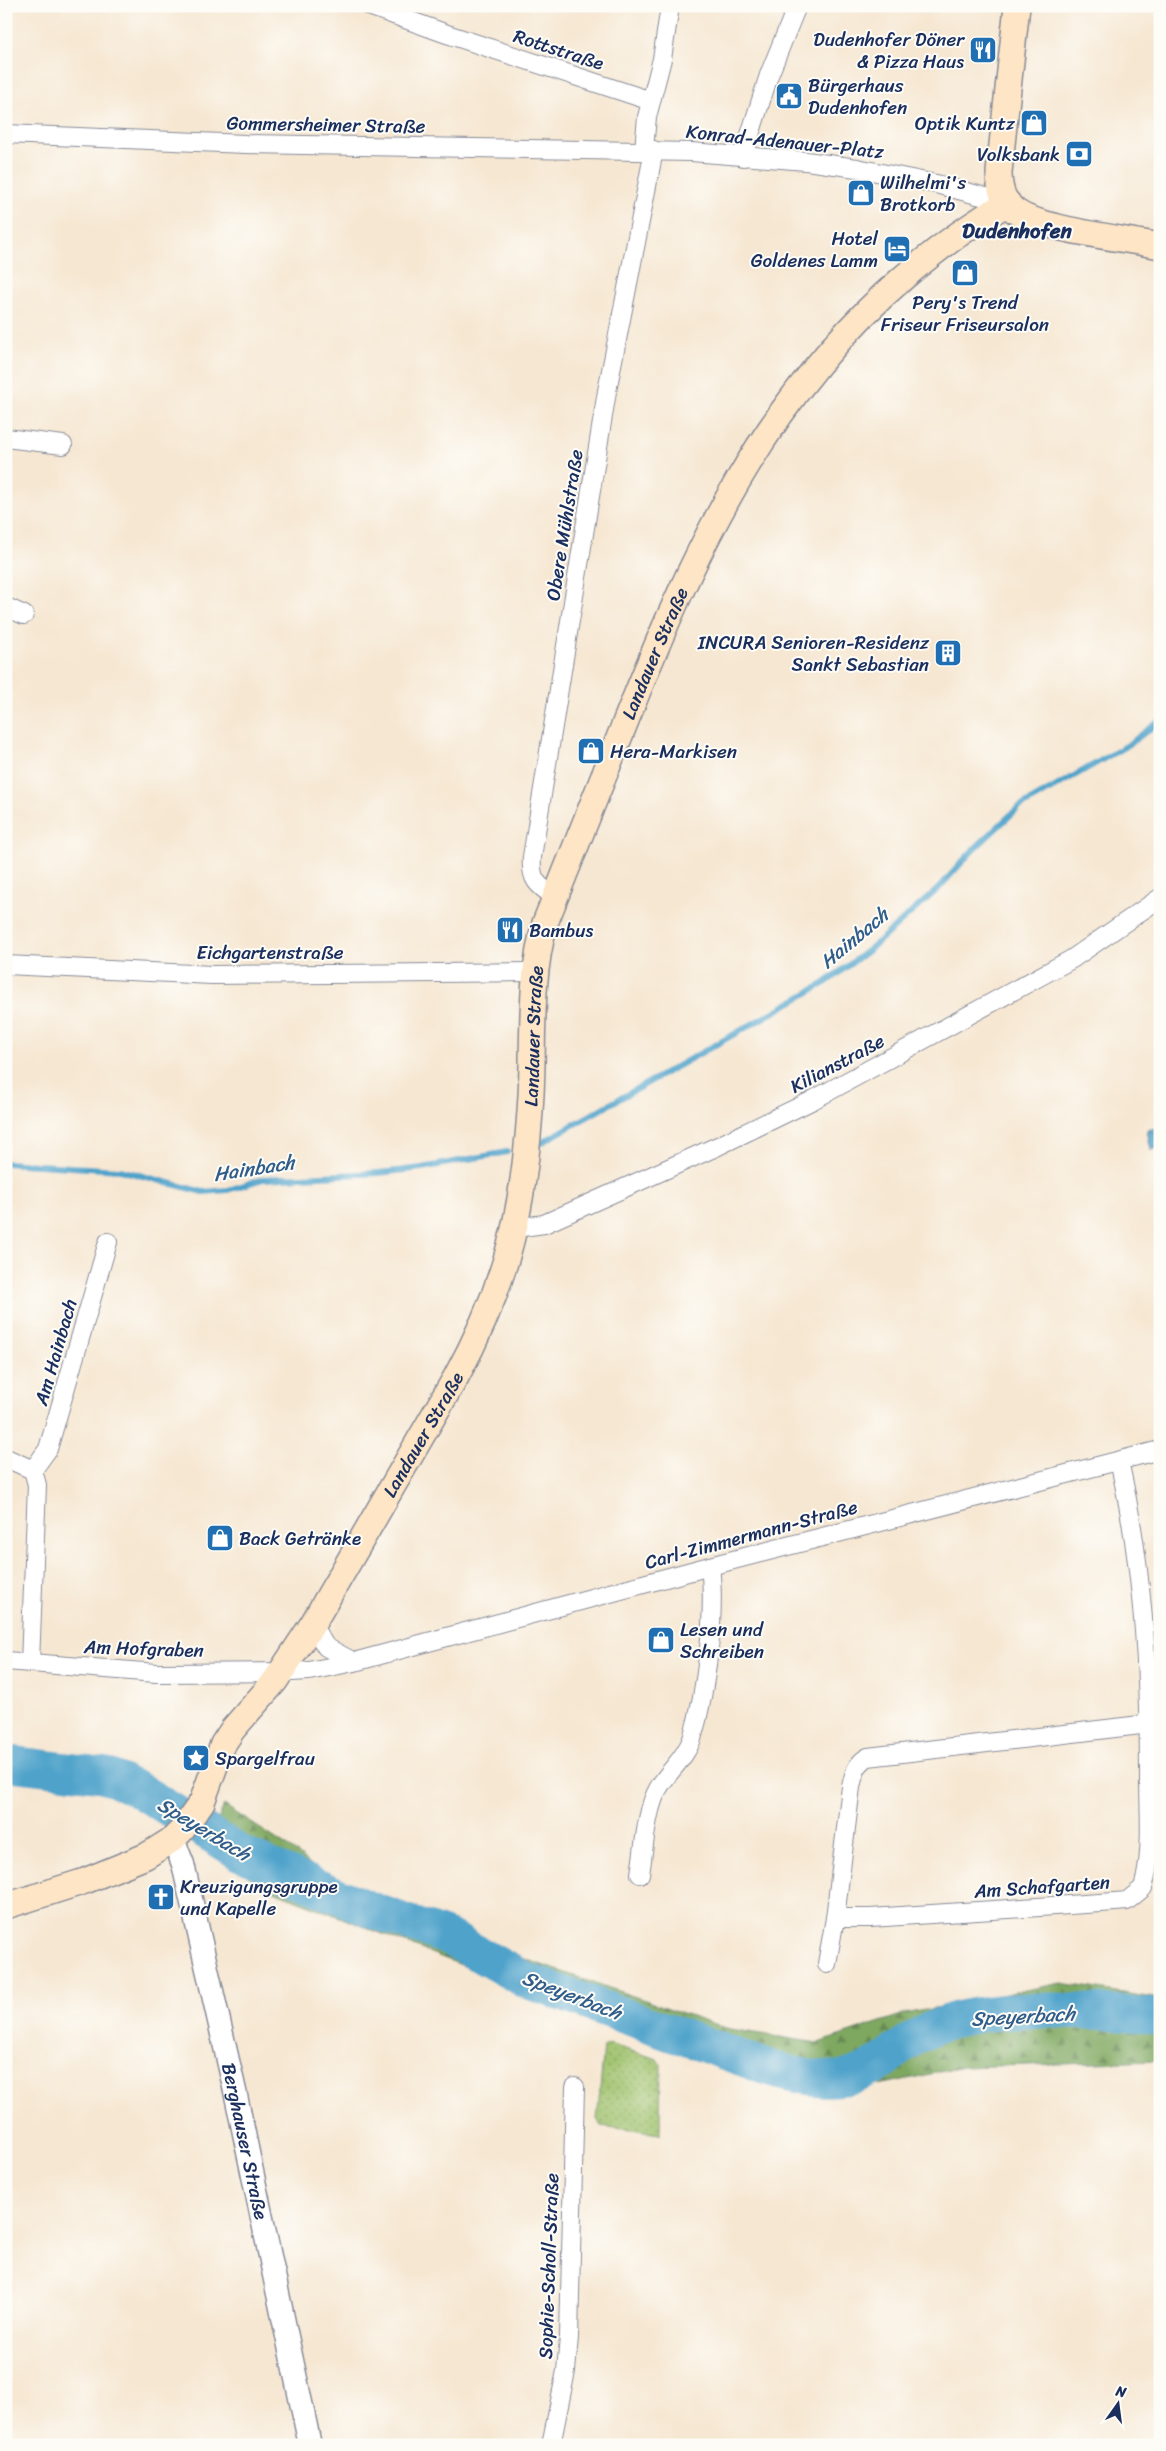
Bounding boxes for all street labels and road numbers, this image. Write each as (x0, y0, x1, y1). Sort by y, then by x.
street label: Rottstraße (509, 19, 608, 80)
street label: Gommersheimer Straße (226, 106, 426, 143)
street label: Konrad-Adenauer-Platz (684, 115, 886, 168)
street label: Obere Mühlstraße (536, 447, 593, 603)
street label: Landauer Straße (612, 582, 698, 724)
street label: Eichgartenstraße (196, 936, 344, 969)
street label: Landauer Straße (514, 964, 553, 1107)
street label: Kilianstraße (784, 1024, 891, 1102)
street label: Am Hainbach (24, 1295, 86, 1410)
street label: Landauer Straße (374, 1365, 473, 1504)
street label: Carl-Zimmermann-Straße (641, 1490, 861, 1579)
street label: Am Hofgraben (82, 1630, 204, 1667)
street label: Am Schafgarten (972, 1865, 1111, 1908)
street label: Berghauser Straße (212, 2060, 278, 2223)
street label: Sophie-Scholl-Straße (529, 2172, 568, 2359)

